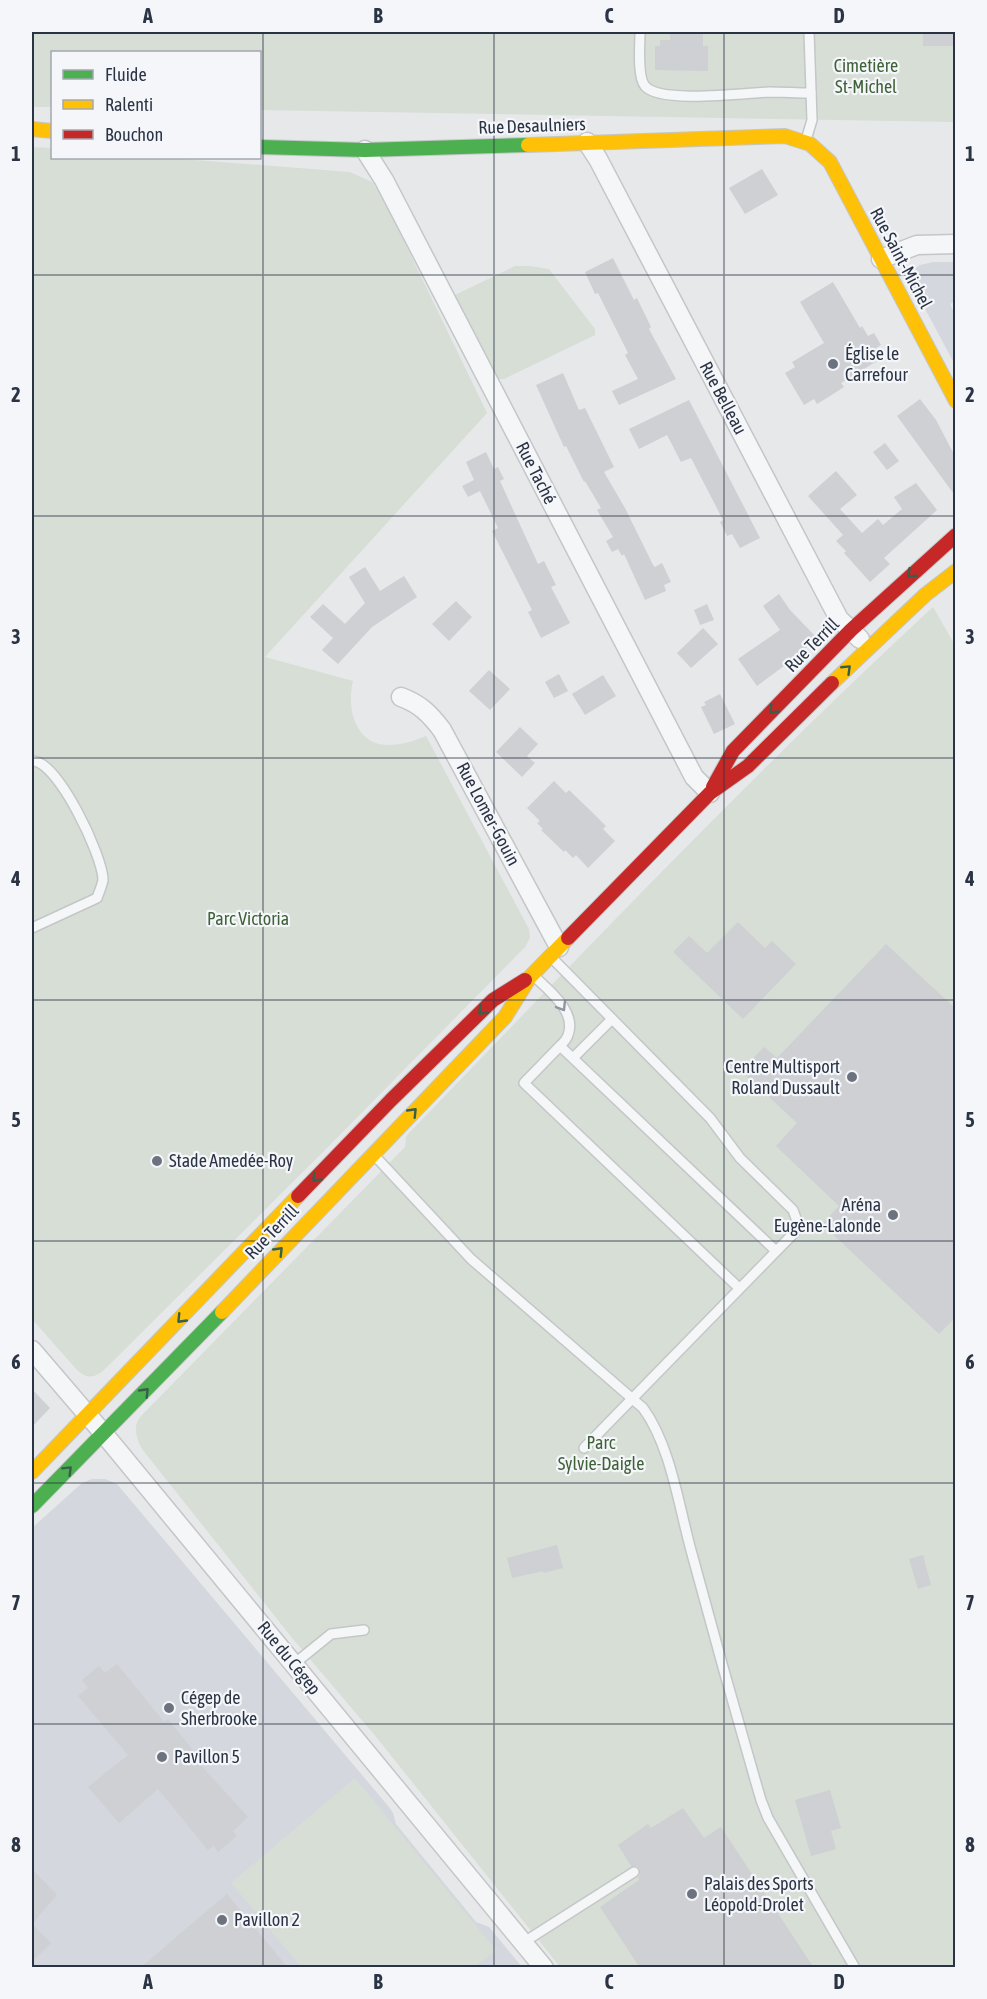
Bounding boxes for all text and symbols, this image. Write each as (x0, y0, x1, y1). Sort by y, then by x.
text: A (142, 4, 153, 27)
text: B (373, 4, 383, 27)
text: C (605, 4, 614, 27)
text: D (833, 4, 845, 27)
legend (51, 51, 261, 159)
park label: Cimetière St-Michel (834, 55, 898, 97)
text: Fluide (105, 64, 147, 85)
text: Ralenti (105, 94, 153, 115)
street label: Rue Desaulniers (478, 113, 586, 138)
text: Bouchon (105, 124, 163, 145)
text: 1 (11, 142, 21, 165)
text: 1 (965, 142, 975, 165)
street label: Rue Saint-Michel (866, 204, 937, 312)
place label: Église le Carrefour (845, 343, 908, 385)
marker: Église le Carrefour (826, 357, 840, 371)
street label: Rue Belleau (695, 358, 751, 438)
text: 2 (11, 383, 21, 406)
text: 2 (965, 383, 975, 406)
street label: Rue Taché (512, 438, 561, 507)
one-way arrow (908, 566, 919, 577)
street label: Rue Terrill (780, 613, 843, 676)
text: 3 (11, 625, 21, 648)
text: 3 (965, 625, 975, 648)
one-way arrow (840, 665, 850, 676)
one-way arrow (769, 703, 780, 714)
street label: Rue Lomer-Gouin (452, 758, 525, 869)
text: 4 (10, 867, 21, 890)
text: 4 (964, 867, 975, 890)
park label: Parc Victoria (207, 908, 289, 929)
one-way arrow (554, 1001, 566, 1011)
one-way arrow (479, 1003, 490, 1014)
place label: Centre Multisport Roland Dussault (725, 1056, 840, 1098)
marker: Centre Multisport Roland Dussault (845, 1070, 859, 1084)
text: 5 (11, 1108, 21, 1131)
one-way arrow (406, 1108, 417, 1119)
text: 5 (965, 1108, 975, 1131)
place label: Stade Amedée-Roy (169, 1150, 293, 1171)
marker: Stade Amedée-Roy (150, 1154, 164, 1168)
one-way arrow (312, 1171, 323, 1181)
place label: Aréna Eugène-Lalonde (774, 1194, 881, 1236)
street label: Rue Terrill (241, 1200, 303, 1263)
marker: Aréna Eugène-Lalonde (886, 1208, 900, 1222)
one-way arrow (272, 1247, 283, 1257)
one-way arrow (177, 1312, 188, 1322)
text: 6 (11, 1350, 21, 1373)
text: 6 (965, 1350, 975, 1373)
one-way arrow (137, 1388, 148, 1399)
park label: Parc Sylvie-Daigle (558, 1432, 644, 1474)
one-way arrow (61, 1466, 71, 1477)
text: 7 (11, 1591, 21, 1614)
text: 7 (965, 1591, 975, 1614)
street label: Rue du Cégep (253, 1617, 325, 1699)
place label: Cégep de Sherbrooke (181, 1687, 257, 1729)
marker: Cégep de Sherbrooke (162, 1701, 176, 1715)
place label: Pavillon 5 (174, 1746, 240, 1767)
marker: Pavillon 5 (155, 1750, 169, 1764)
text: 8 (11, 1833, 21, 1856)
text: 8 (965, 1833, 975, 1856)
place label: Palais des Sports Léopold-Drolet (704, 1873, 814, 1915)
marker: Palais des Sports Léopold-Drolet (685, 1887, 699, 1901)
place label: Pavillon 2 (234, 1909, 300, 1930)
marker: Pavillon 2 (215, 1913, 229, 1927)
text: A (142, 1970, 153, 1993)
text: B (373, 1970, 383, 1993)
text: C (605, 1970, 614, 1993)
text: D (833, 1970, 845, 1993)

